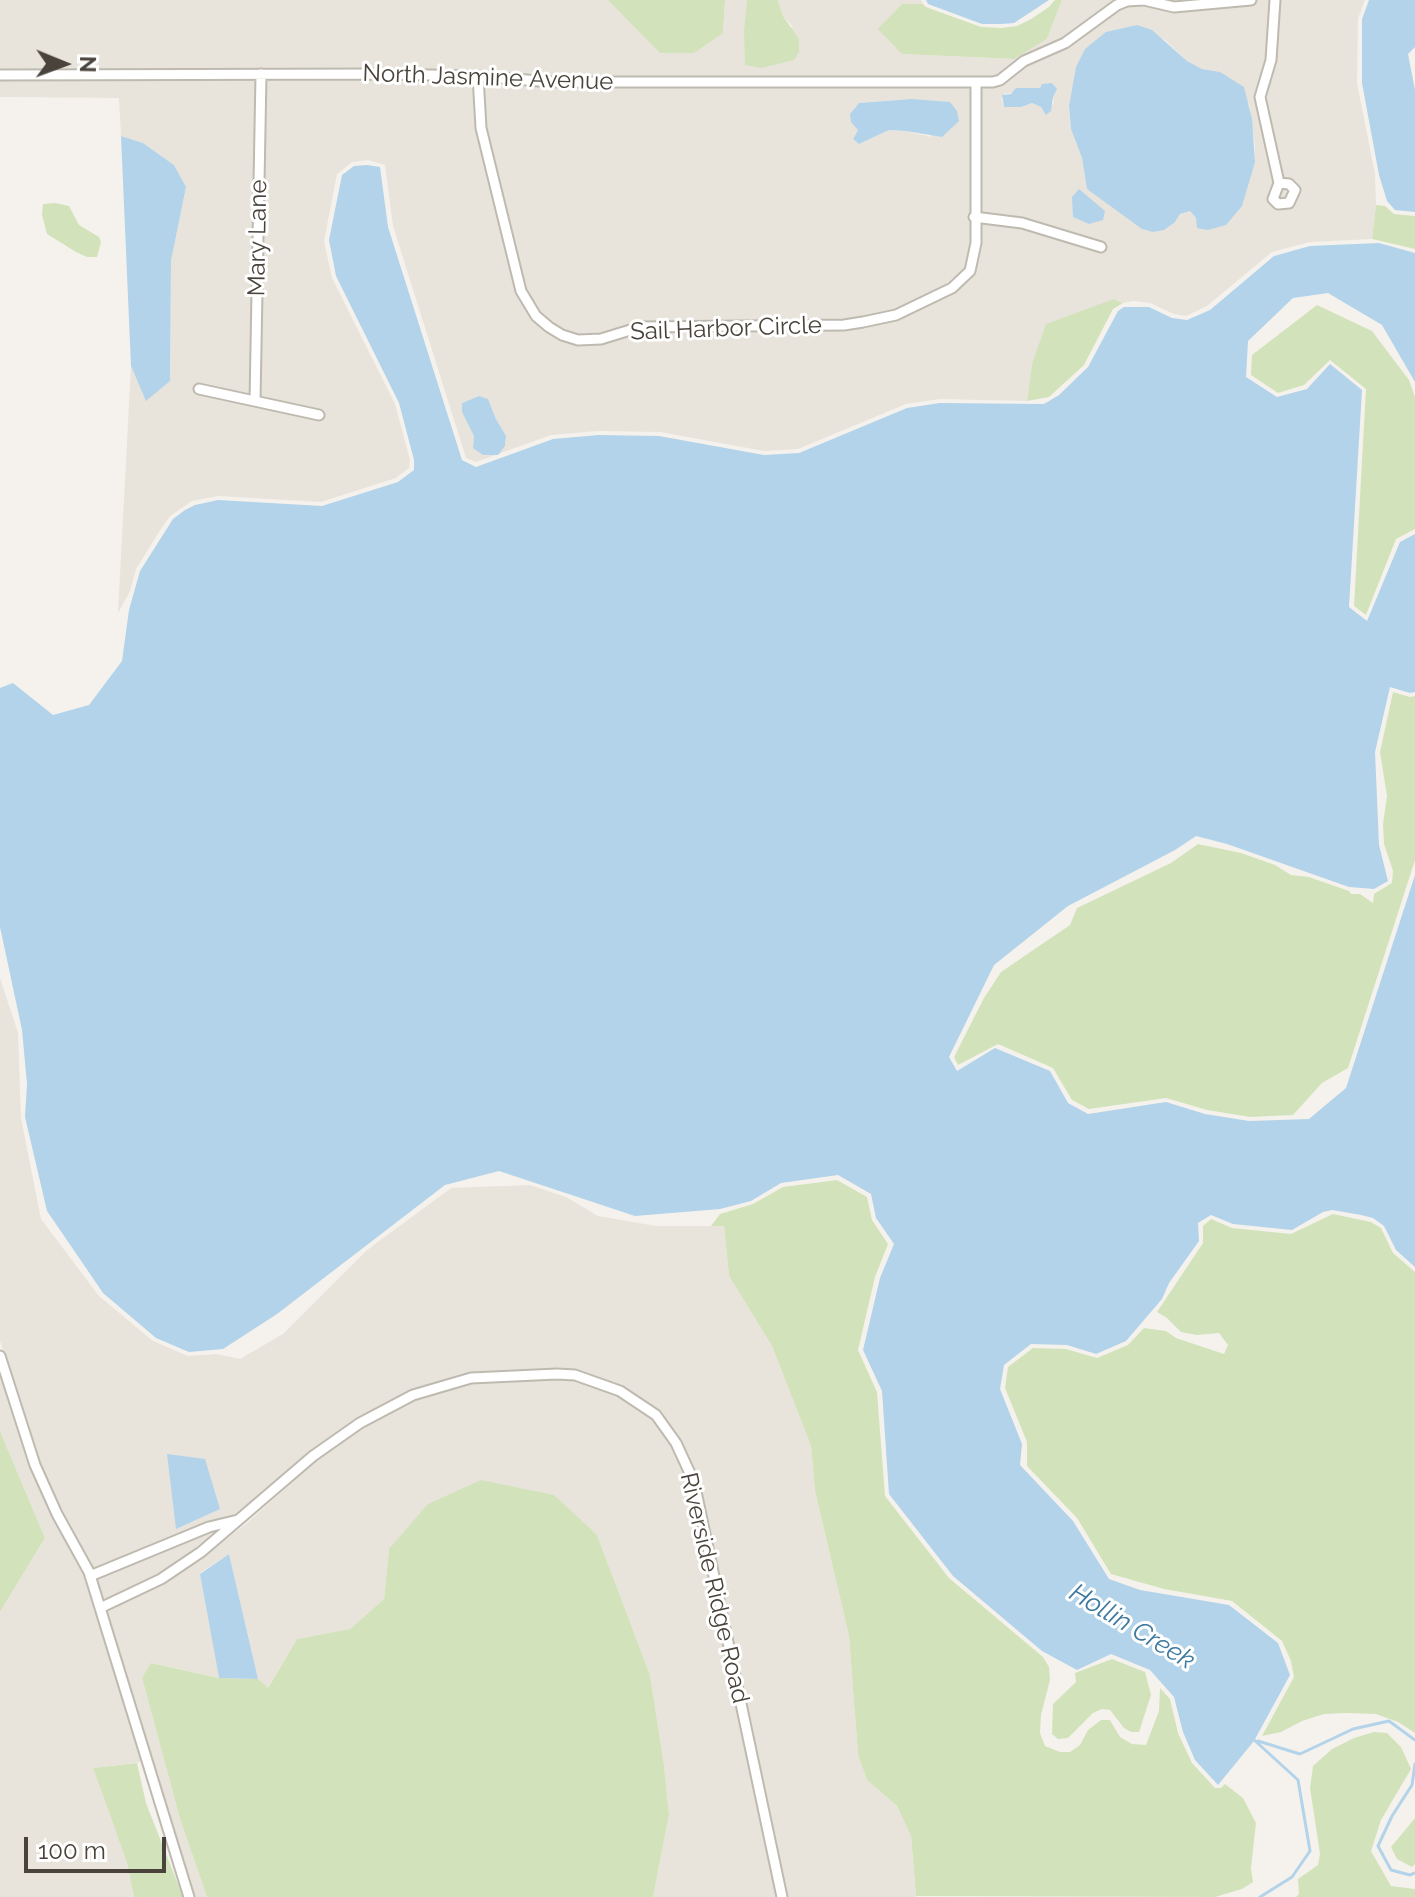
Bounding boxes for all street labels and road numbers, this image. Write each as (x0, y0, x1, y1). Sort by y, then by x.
street label: North Jasmine Avenue (362, 59, 614, 97)
street label: Mary Lane (243, 179, 273, 297)
street label: Sail Harbor Circle (630, 311, 822, 347)
street label: Riverside Ridge Road (673, 1470, 755, 1706)

